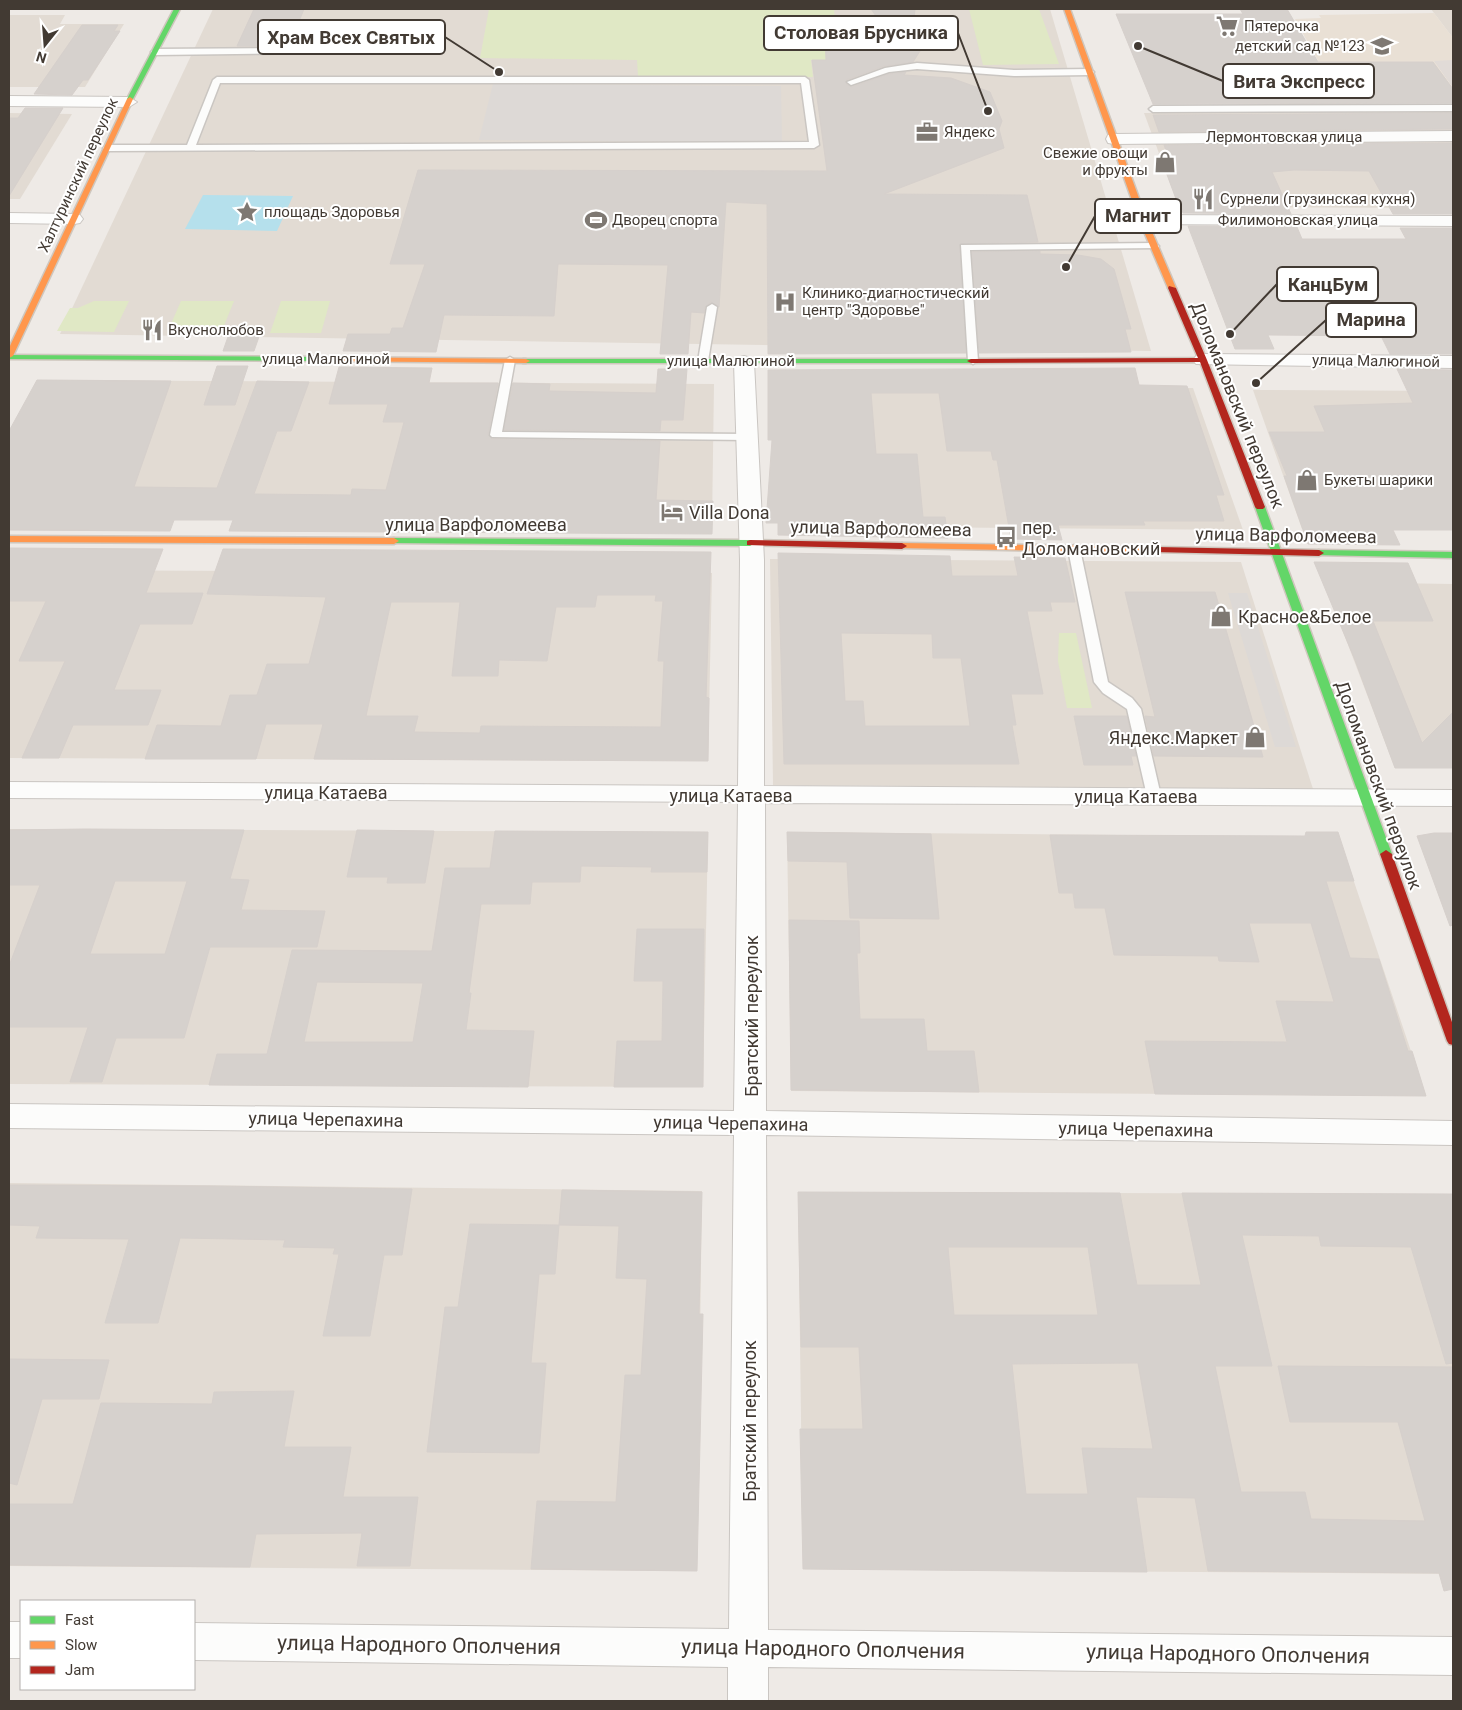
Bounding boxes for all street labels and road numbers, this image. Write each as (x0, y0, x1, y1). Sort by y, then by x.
street label: Халтуринский переулок (34, 95, 122, 255)
street label: Лермонтовская улица (1206, 128, 1362, 146)
street label: Филимоновская улица (1218, 211, 1378, 229)
street label: Доломановский переулок (1187, 299, 1289, 512)
street label: улица Малюгиной (262, 350, 390, 368)
street label: улица Малюгиной (1312, 351, 1440, 371)
street label: улица Малюгиной (667, 352, 795, 370)
street label: улица Варфоломеева (385, 514, 567, 535)
street label: улица Варфоломеева (790, 516, 972, 540)
street label: улица Варфоломеева (1195, 523, 1377, 547)
street label: Доломановский переулок (1331, 678, 1427, 893)
street label: улица Катаева (264, 782, 388, 803)
street label: улица Катаева (669, 785, 793, 806)
street label: улица Катаева (1074, 786, 1198, 807)
street label: Братский переулок (741, 935, 762, 1097)
street label: улица Черепахина (248, 1107, 404, 1131)
street label: улица Черепахина (653, 1111, 809, 1135)
street label: улица Черепахина (1058, 1117, 1214, 1141)
street label: Братский переулок (739, 1340, 760, 1502)
street label: улица Народного Ополчения (277, 1631, 561, 1659)
street label: улица Народного Ополчения (681, 1635, 965, 1663)
street label: улица Народного Ополчения (1086, 1640, 1370, 1668)

